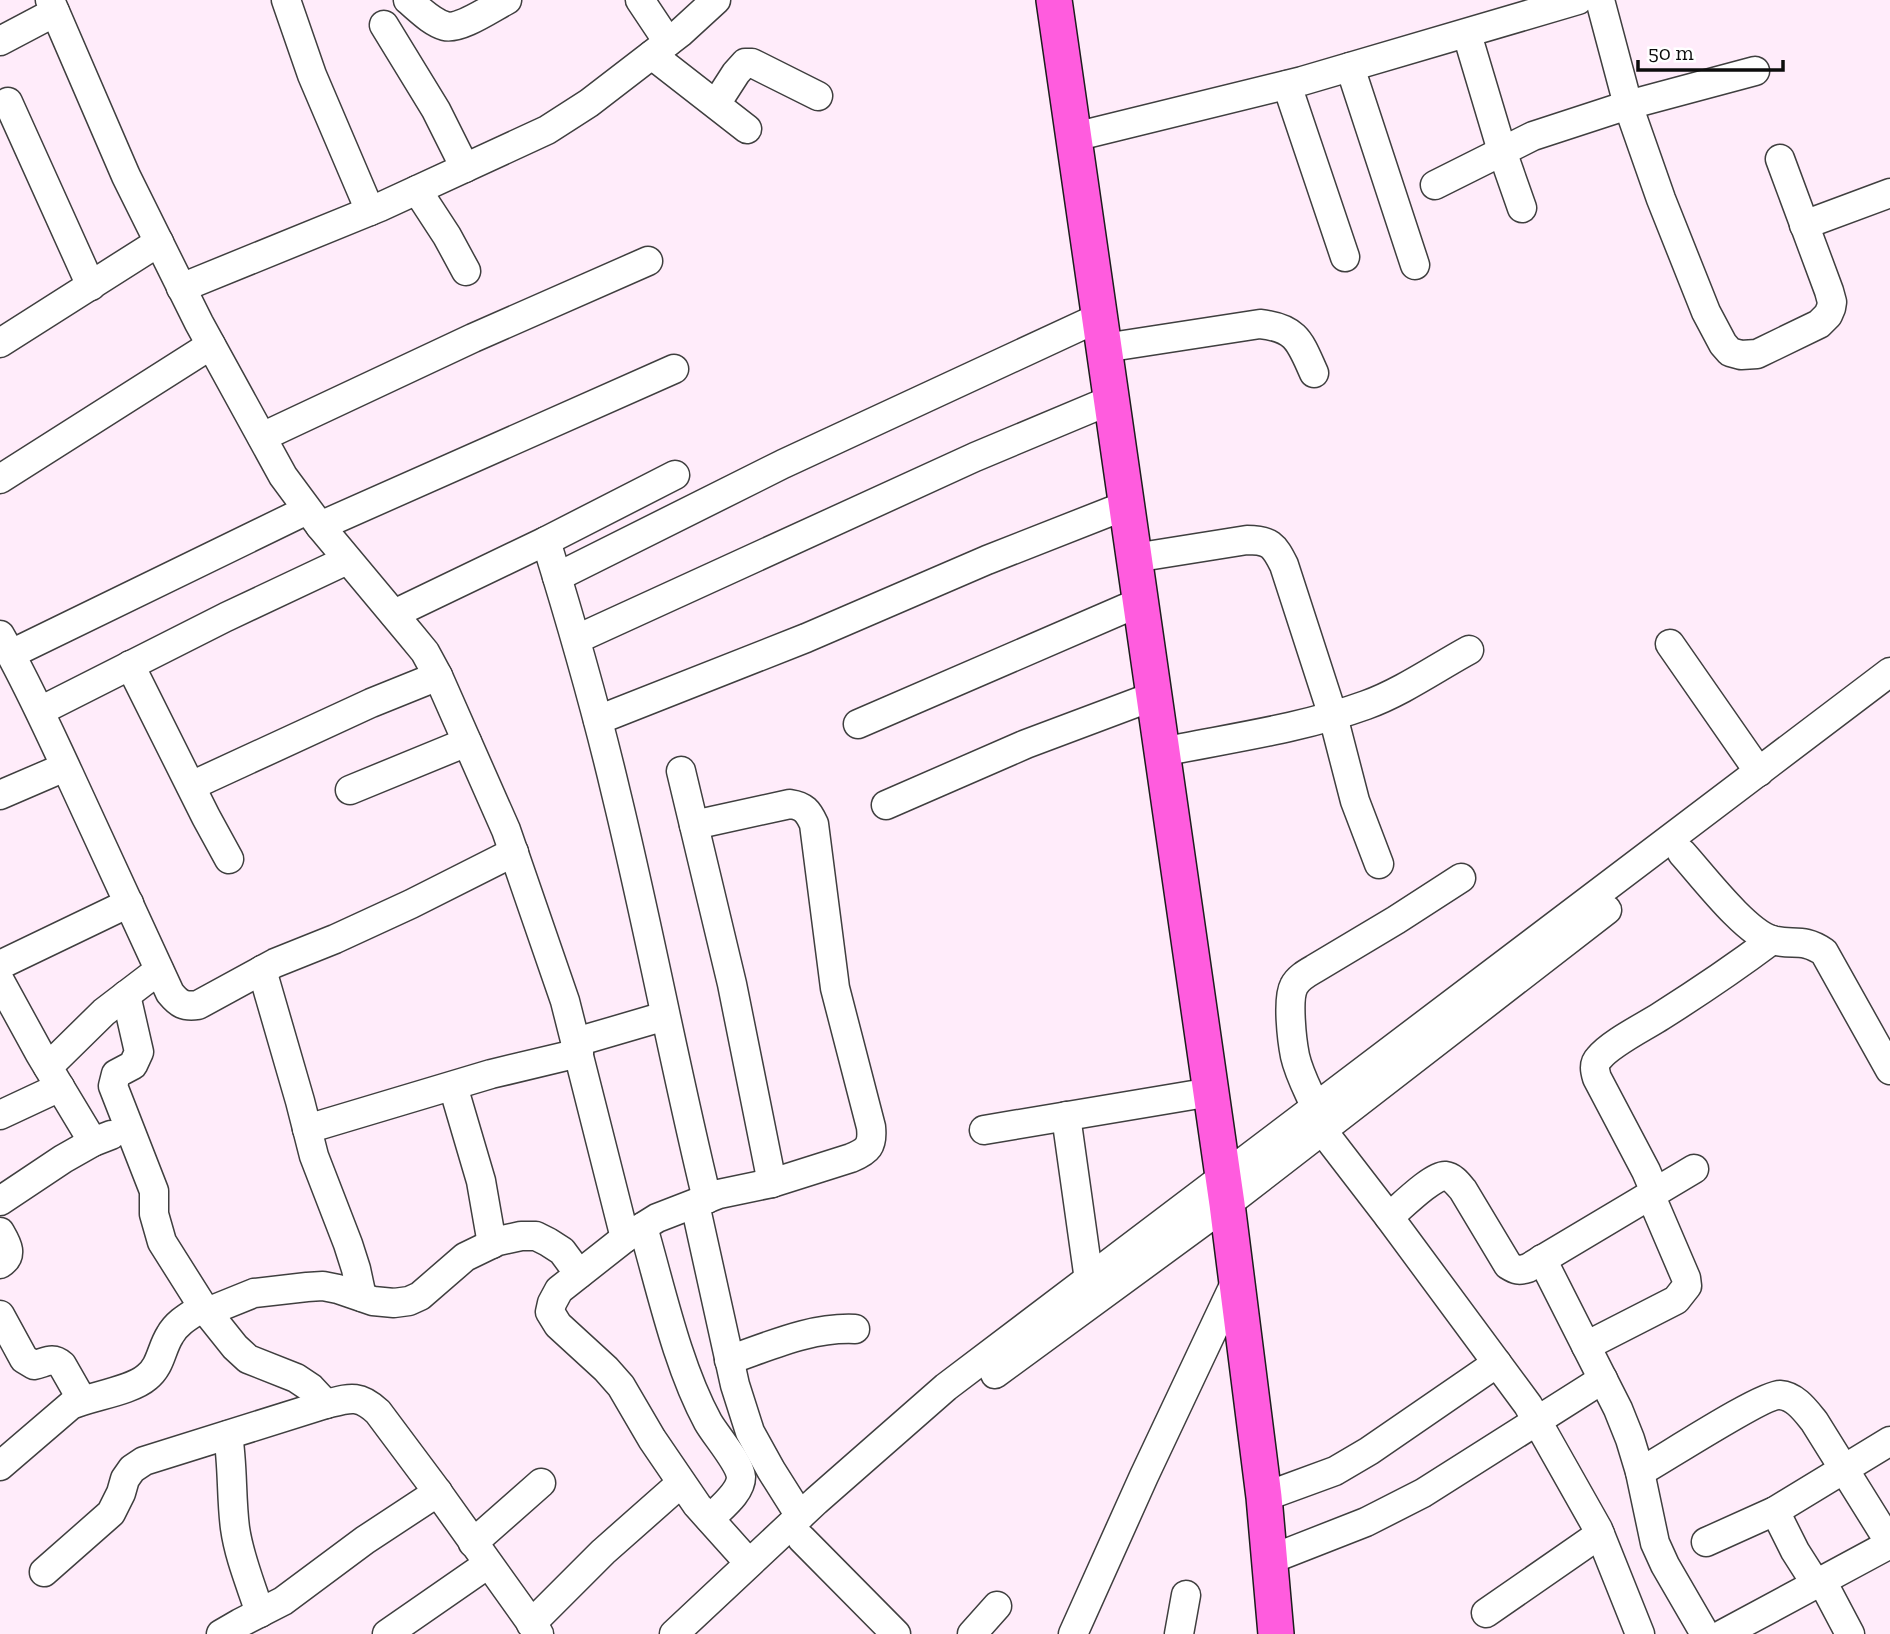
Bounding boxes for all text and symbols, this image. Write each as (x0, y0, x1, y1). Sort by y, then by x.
scale bar (1638, 28, 1783, 72)
text: 50 m (1648, 40, 1694, 65)

